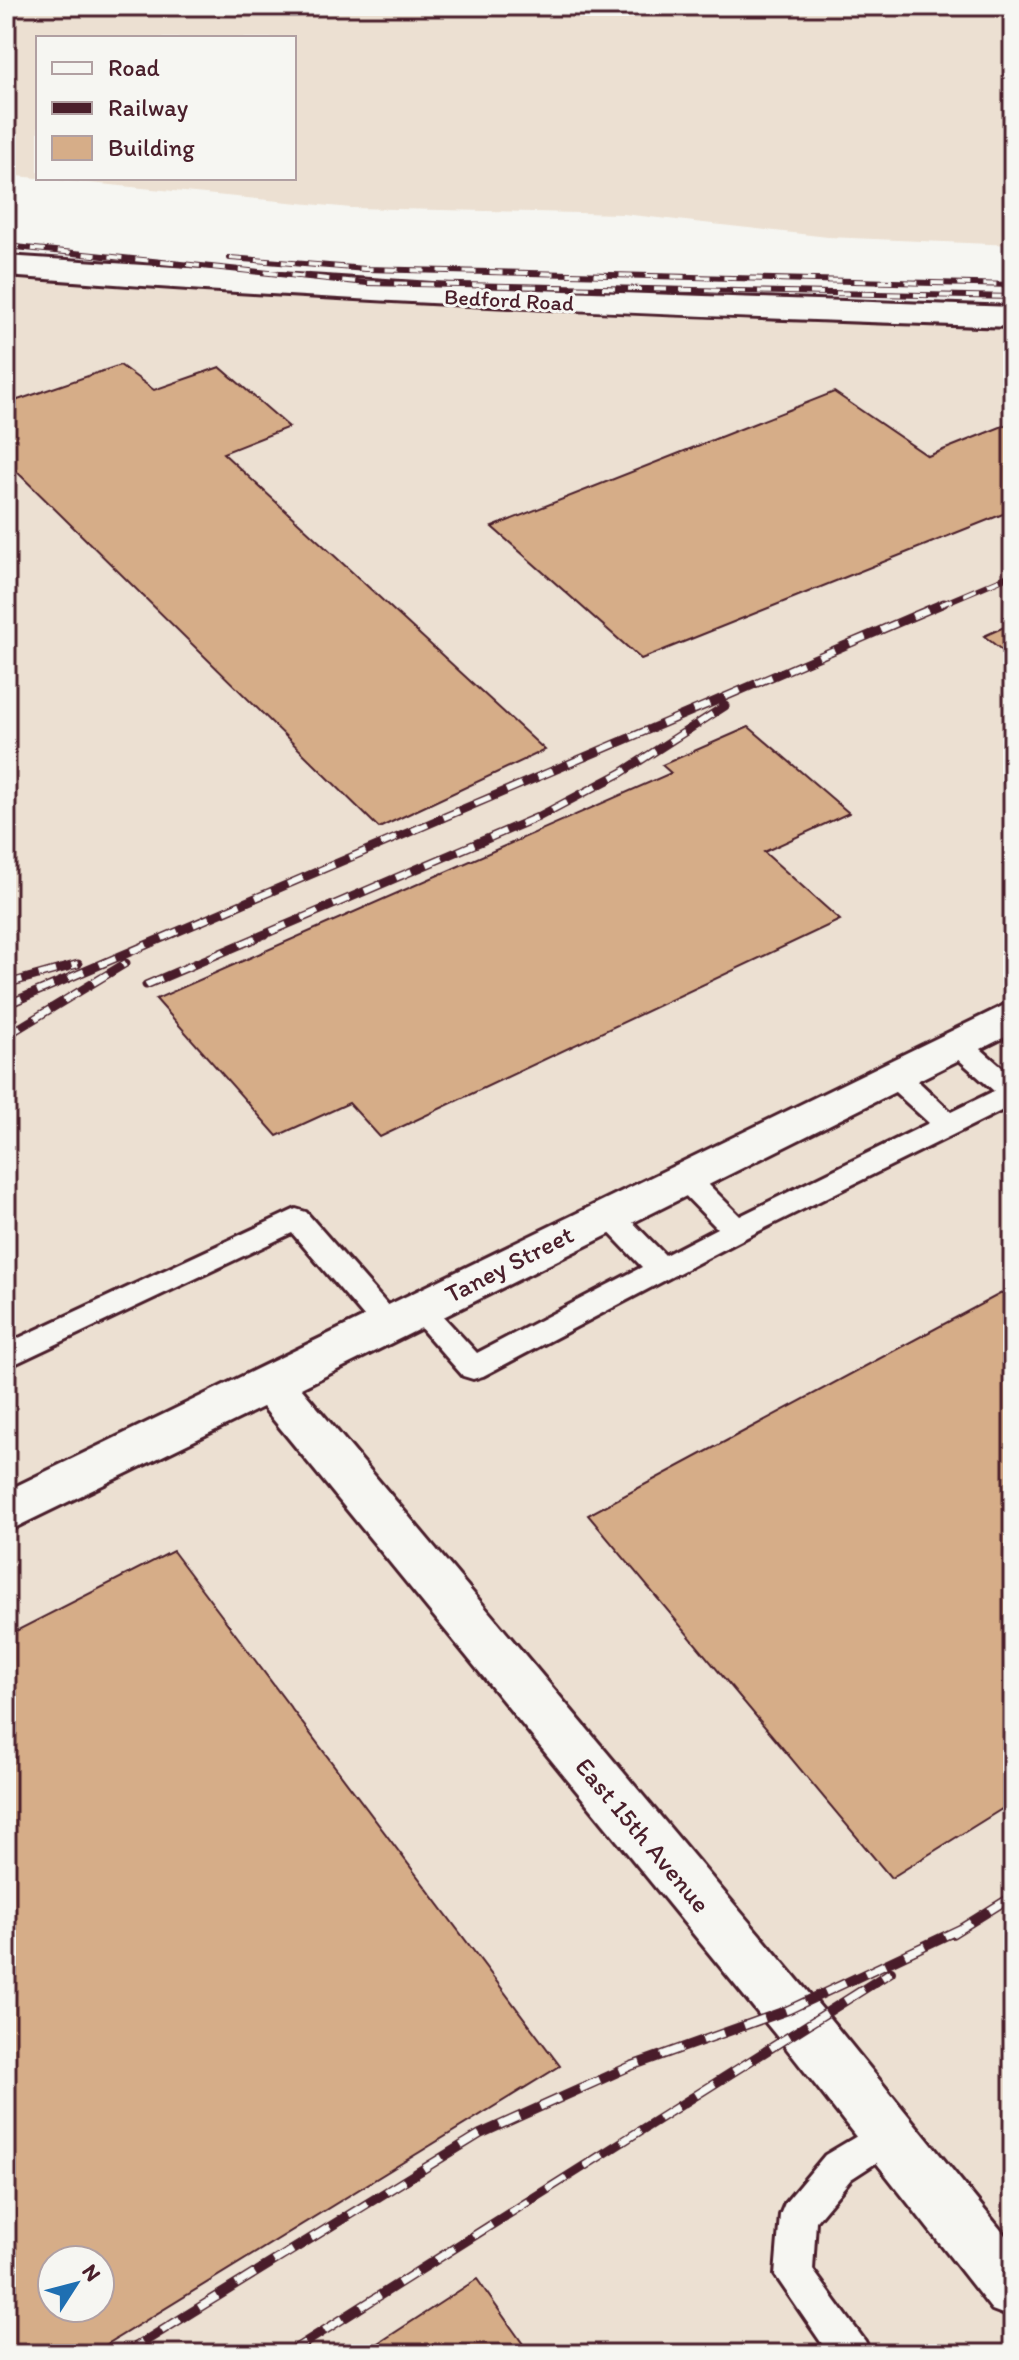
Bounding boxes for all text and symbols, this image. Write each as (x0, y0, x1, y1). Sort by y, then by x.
legend (36, 36, 296, 180)
text: Road (108, 53, 160, 82)
text: Railway (108, 93, 189, 122)
text: Building (108, 133, 195, 162)
street label: Bedford Road (443, 283, 575, 317)
street label: Taney Street (439, 1218, 579, 1310)
street label: East 15th Avenue (569, 1751, 717, 1919)
north arrow (36, 2244, 116, 2324)
text: N (76, 2259, 107, 2286)

